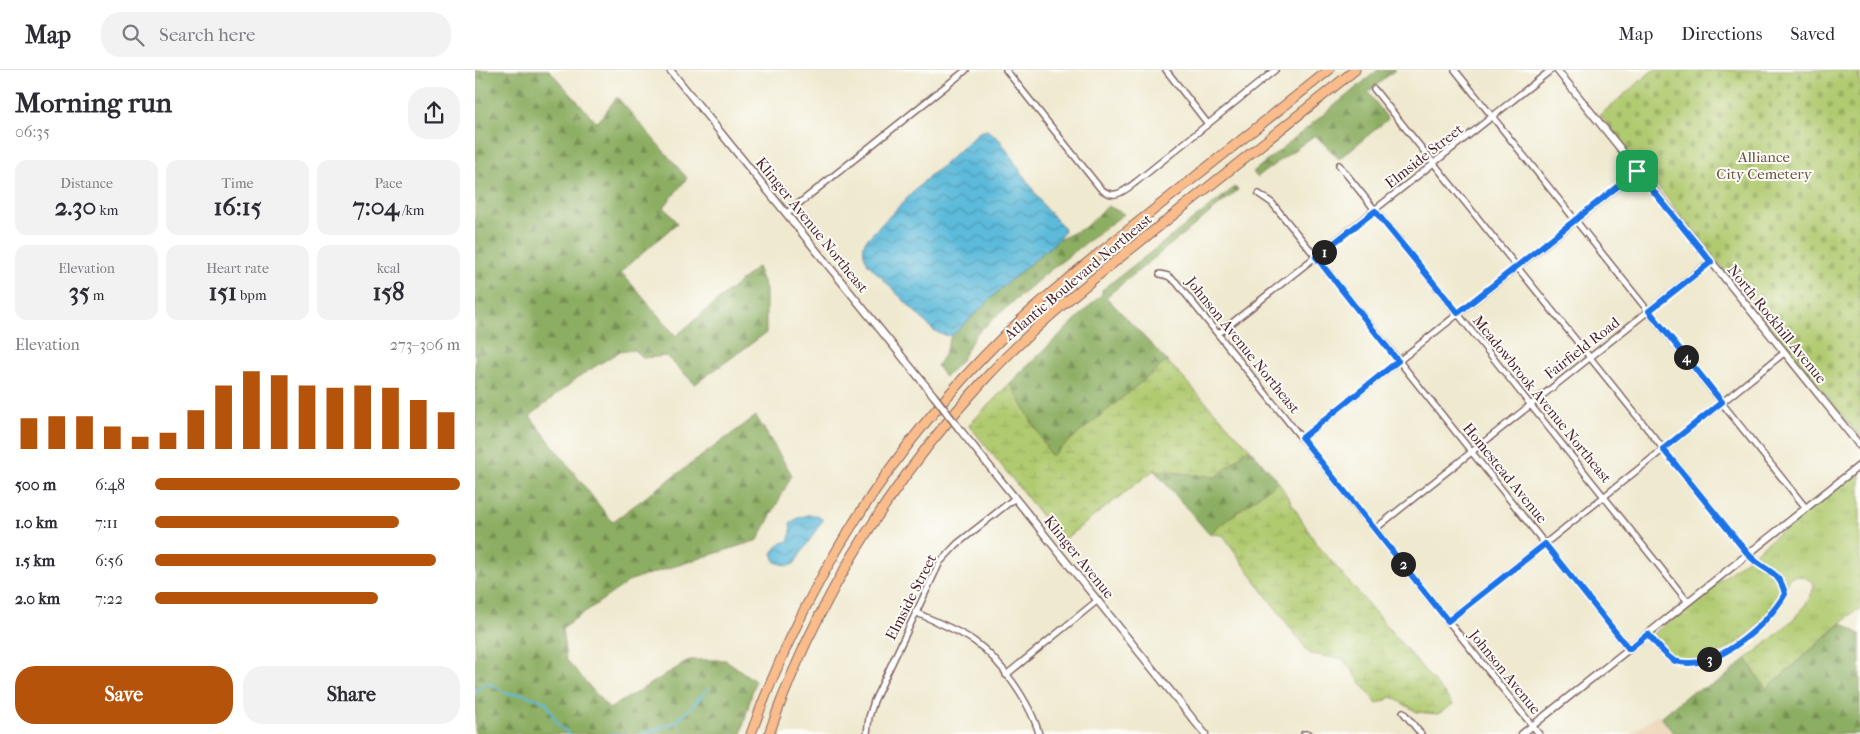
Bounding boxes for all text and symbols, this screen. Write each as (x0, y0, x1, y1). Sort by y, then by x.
search box (101, 12, 451, 57)
text: Map (25, 21, 71, 49)
icon: search (119, 21, 147, 49)
text: Search here (159, 24, 255, 46)
text: Map (1619, 24, 1653, 45)
text: Directions (1681, 24, 1762, 45)
text: Saved (1790, 24, 1835, 45)
text: Morning run (15, 86, 172, 119)
button: share (408, 87, 460, 139)
street label: Elmside Street (1381, 120, 1467, 192)
text: 06:35 (15, 122, 50, 141)
park label: Alliance City Cemetery (1716, 148, 1813, 183)
pin (1616, 150, 1658, 192)
street label: Klinger Avenue Northeast (752, 154, 873, 297)
icon: arrive (1623, 157, 1651, 185)
text: Distance (60, 175, 113, 192)
text: Time (222, 175, 253, 192)
text: Pace (375, 175, 402, 192)
text: 2.30 (55, 192, 96, 221)
text: 16:15 (213, 192, 262, 221)
text: 7:04 (353, 192, 399, 221)
text: km (96, 202, 118, 219)
text: /km (399, 202, 424, 219)
street label: Atlantic Boulevard Northeast (1000, 210, 1156, 345)
pin: 1 (1311, 240, 1337, 264)
text: 1 (1322, 244, 1327, 261)
text: Elevation (58, 260, 115, 277)
text: Heart rate (206, 260, 269, 277)
text: kcal (377, 260, 400, 277)
street label: North Rockhill Avenue (1724, 261, 1831, 387)
street label: Johnson Avenue Northeast (1182, 272, 1304, 417)
text: 35 (69, 277, 90, 306)
text: 151 (208, 277, 237, 306)
text: 158 (372, 277, 405, 306)
text: m (90, 287, 104, 304)
text: bpm (237, 287, 267, 304)
street label: Meadowbrook Avenue Northeast (1469, 312, 1616, 487)
street label: Fairfield Road (1541, 313, 1624, 383)
text: Elevation (15, 335, 80, 354)
text: 273–306 m (390, 335, 460, 354)
pin: 4 (1673, 344, 1699, 370)
text: 4 (1682, 349, 1691, 366)
street label: Homestead Avenue (1459, 419, 1551, 527)
text: 500 m (15, 475, 56, 494)
text: 6:48 (95, 475, 125, 494)
street label: Klinger Avenue (1040, 512, 1118, 603)
text: 1.0 km (15, 513, 58, 532)
text: 7:11 (95, 513, 118, 532)
street label: Elmside Street (882, 550, 941, 643)
text: 1.5 km (15, 551, 55, 570)
text: 6:56 (95, 551, 123, 570)
pin: 2 (1391, 552, 1415, 576)
text: 2 (1400, 556, 1407, 573)
text: 2.0 km (15, 589, 60, 608)
text: 7:22 (95, 589, 123, 608)
street label: Johnson Avenue (1465, 625, 1545, 718)
pin: 3 (1697, 646, 1721, 672)
text: 3 (1707, 651, 1712, 668)
button: Save (15, 666, 233, 724)
button: Share (243, 666, 460, 724)

